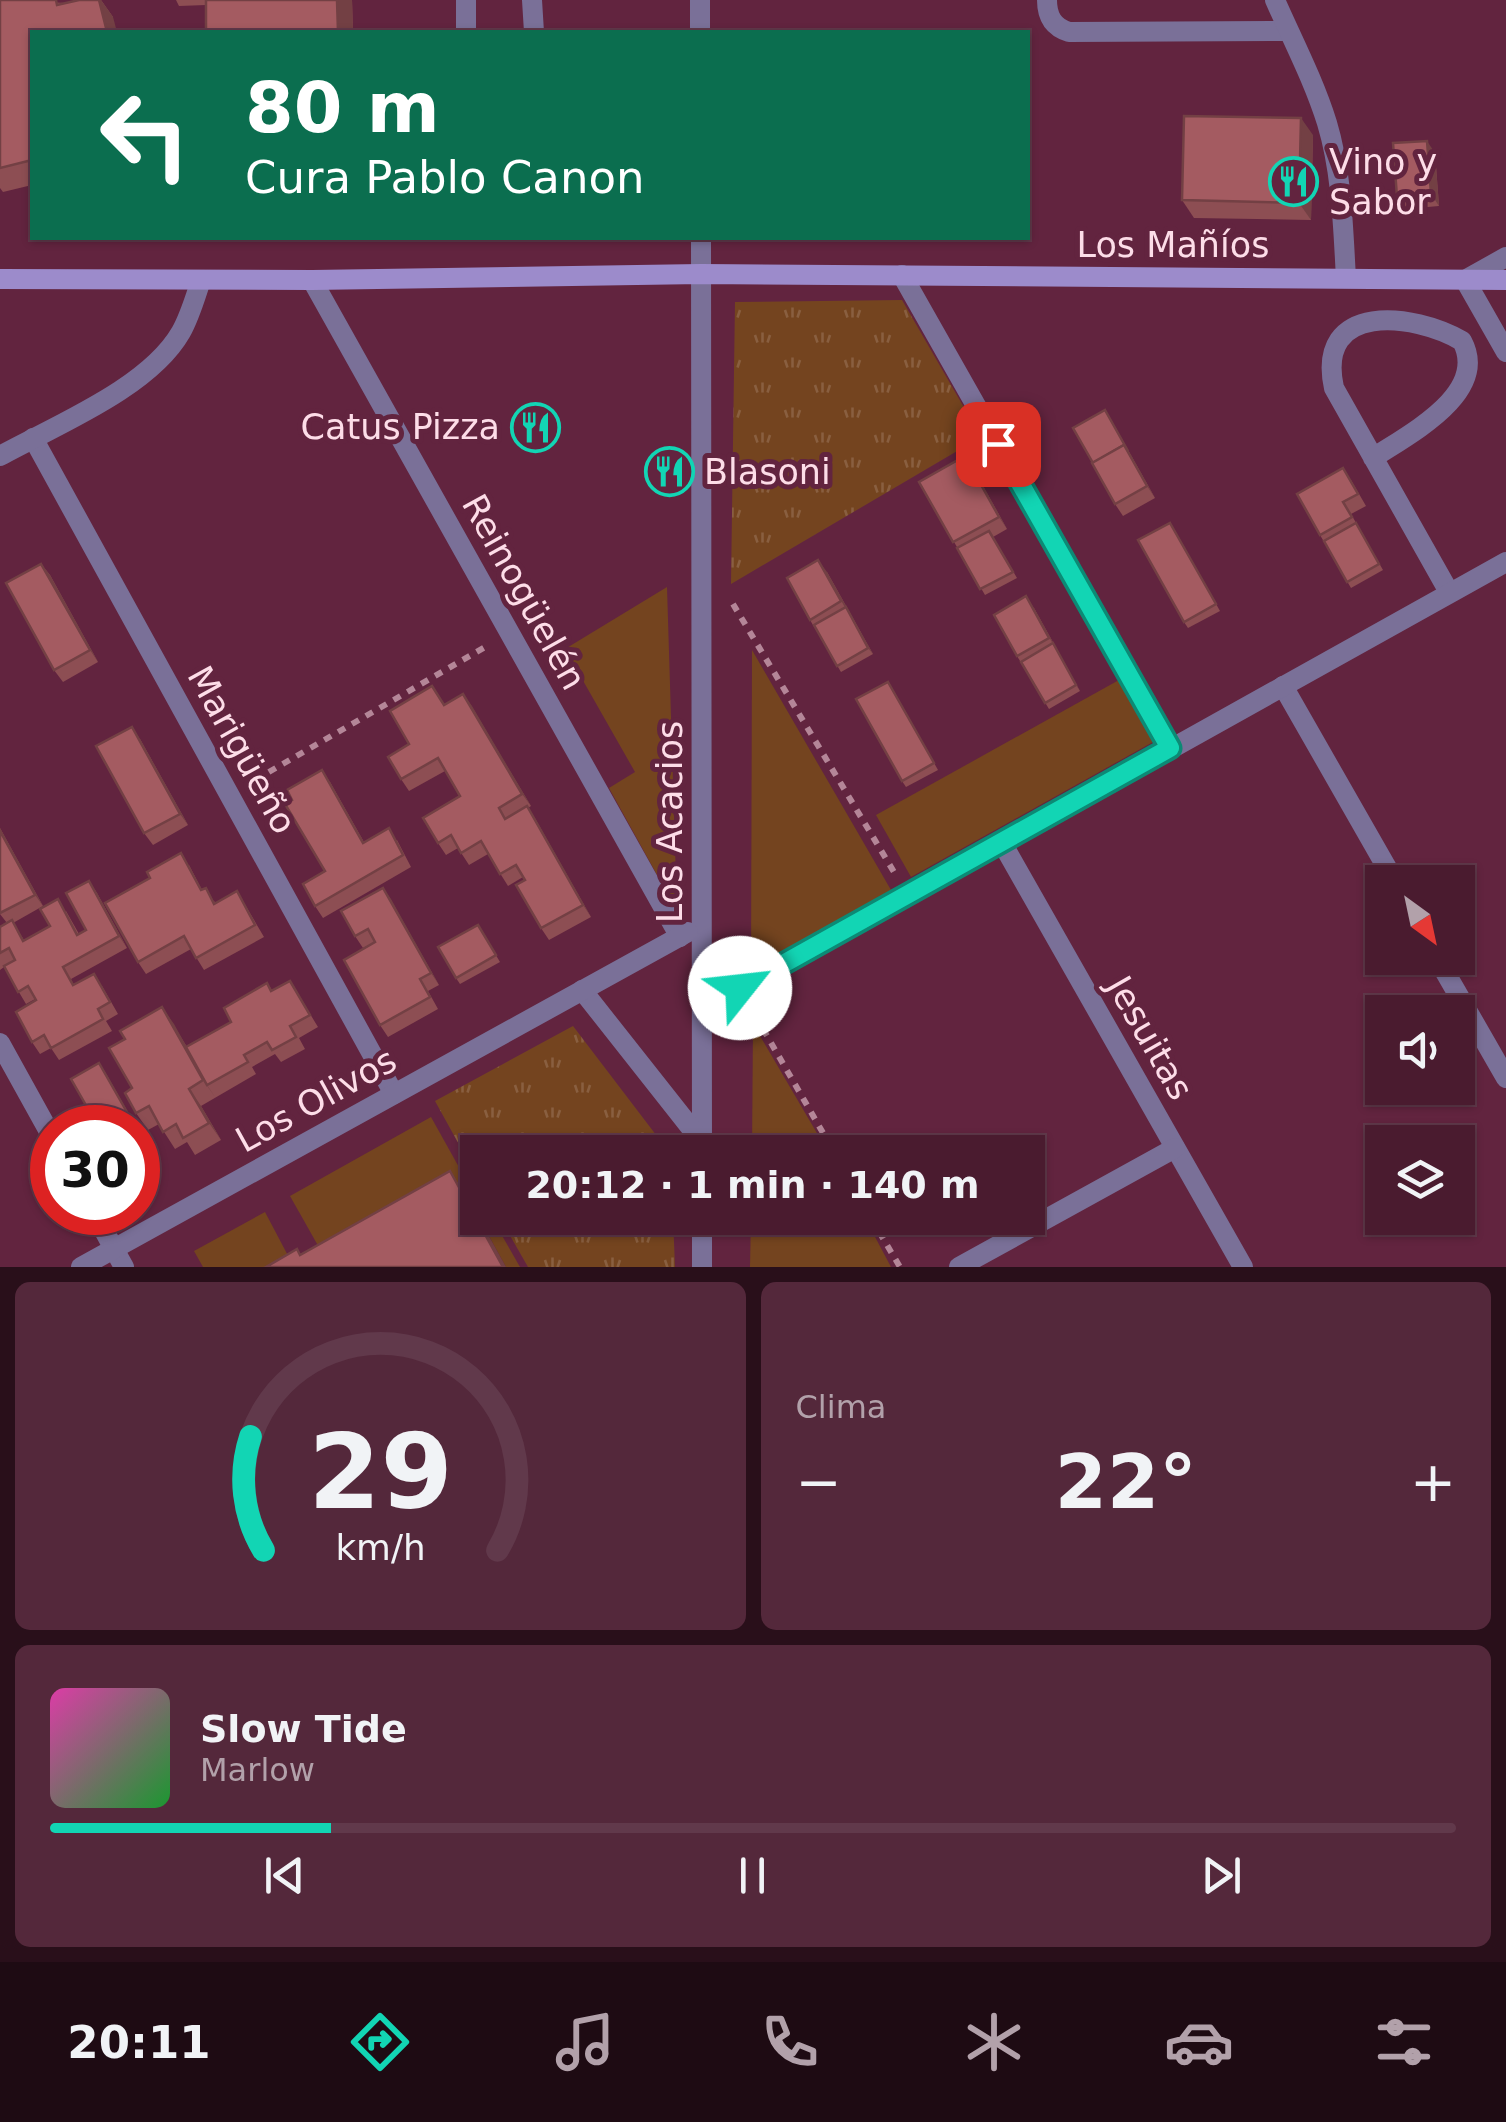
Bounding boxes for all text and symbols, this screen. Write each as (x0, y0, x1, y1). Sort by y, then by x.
text: 80 m (245, 67, 440, 149)
icon: left (80, 70, 210, 200)
place label: Vino y Sabor (1329, 142, 1437, 222)
text: Cura Pablo Canon (245, 151, 645, 204)
restaurant icon: Vino y Sabor (1268, 156, 1320, 208)
street label: Los Mañíos (1077, 225, 1269, 265)
restaurant icon: Catus Pizza (509, 401, 561, 453)
pin (956, 402, 1041, 487)
place label: Catus Pizza (301, 407, 500, 447)
icon: arrive (971, 417, 1026, 472)
restaurant icon: Blasoni (643, 446, 695, 498)
place label: Blasoni (704, 452, 831, 492)
street label: Reinogüelén (454, 487, 594, 697)
street label: Marigüeño (180, 659, 304, 841)
street label: Los Acacios (650, 721, 690, 923)
north arrow (1365, 865, 1475, 975)
map controls (1365, 865, 1475, 1235)
position arrow (688, 936, 792, 1040)
street label: Jesuitas (1098, 968, 1201, 1107)
button: sound (1365, 995, 1475, 1105)
street label: Los Olivos (229, 1040, 403, 1160)
speed limit sign: 30 (30, 1105, 160, 1235)
button: layers (1365, 1125, 1475, 1235)
text: 20:12 · 1 min · 140 m (525, 1163, 980, 1207)
text: Clima (796, 1388, 886, 1426)
text: 29 (308, 1411, 453, 1533)
text: 22° (1055, 1438, 1197, 1526)
text: − (796, 1450, 842, 1514)
text: + (1410, 1450, 1456, 1514)
text: km/h (335, 1527, 425, 1568)
text: Slow Tide (200, 1707, 407, 1751)
text: Marlow (200, 1751, 315, 1789)
icon: previous (257, 1848, 312, 1903)
icon: pause (725, 1848, 780, 1903)
icon: next (1194, 1848, 1249, 1903)
icon: directions (345, 2007, 415, 2077)
icon: music (550, 2007, 620, 2077)
icon: phone (755, 2007, 825, 2077)
icon: climate (959, 2007, 1029, 2077)
icon: car (1164, 2007, 1234, 2077)
icon: filters (1369, 2007, 1439, 2077)
text: 20:11 (67, 2016, 211, 2069)

